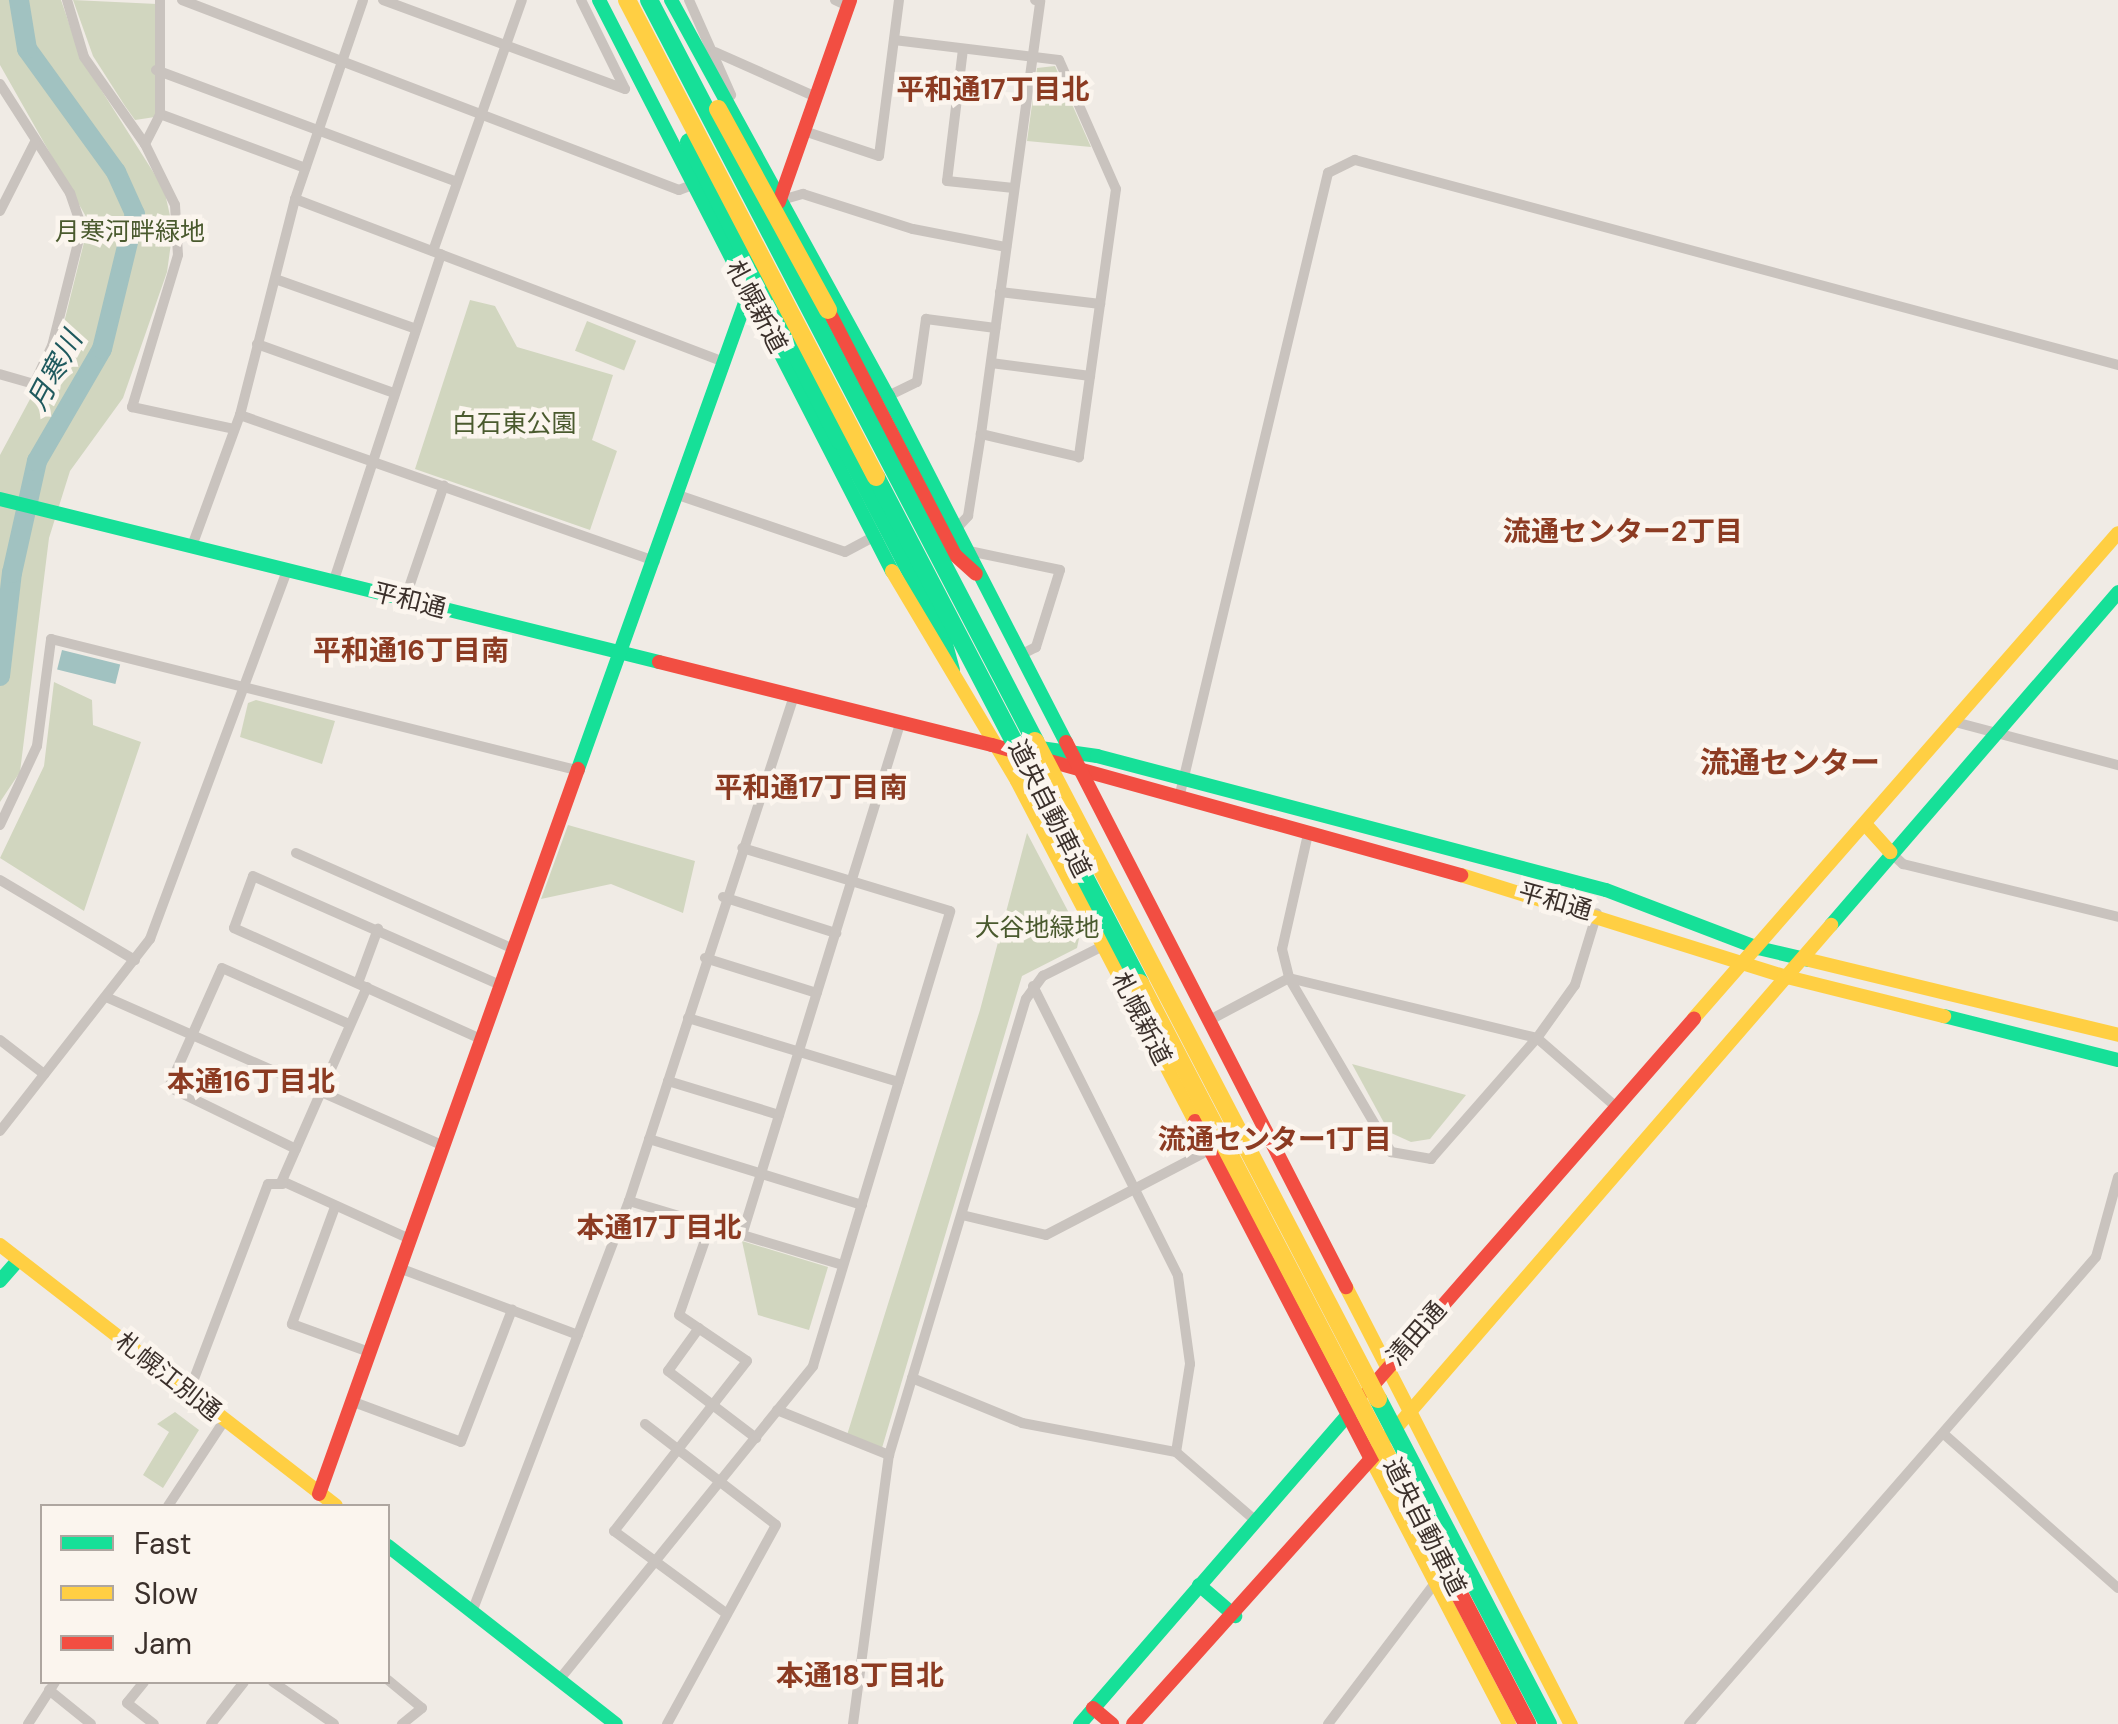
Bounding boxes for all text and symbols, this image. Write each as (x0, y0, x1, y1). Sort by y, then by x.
district label: 平和通17丁目北 (896, 73, 1090, 107)
park label: 月寒河畔緑地 (55, 217, 205, 247)
street label: 札幌新道 (719, 256, 793, 358)
water label: 月寒川 (20, 326, 90, 416)
park label: 白石東公園 (452, 409, 576, 439)
district label: 流通センター2丁目 (1503, 515, 1743, 549)
street label: 平和通 (369, 577, 449, 625)
district label: 平和通16丁目南 (313, 634, 509, 668)
street label: 道央自動車道 (1002, 735, 1096, 883)
district label: 流通センター (1700, 745, 1880, 781)
district label: 平和通17丁目南 (714, 771, 908, 805)
street label: 平和通 (1515, 877, 1595, 927)
park label: 大谷地緑地 (975, 913, 1099, 943)
street label: 札幌新道 (1105, 968, 1177, 1070)
district label: 本通16丁目北 (167, 1065, 335, 1099)
district label: 流通センター1丁目 (1158, 1123, 1392, 1157)
district label: 本通17丁目北 (576, 1211, 742, 1245)
street label: 清田通 (1381, 1296, 1453, 1372)
street label: 札幌江別通 (110, 1327, 226, 1427)
street label: 道央自動車道 (1377, 1453, 1471, 1601)
legend (40, 1504, 390, 1684)
text: Fast (134, 1524, 192, 1563)
text: Slow (134, 1574, 198, 1613)
text: Jam (134, 1624, 192, 1663)
district label: 本通18丁目北 (776, 1659, 944, 1693)

